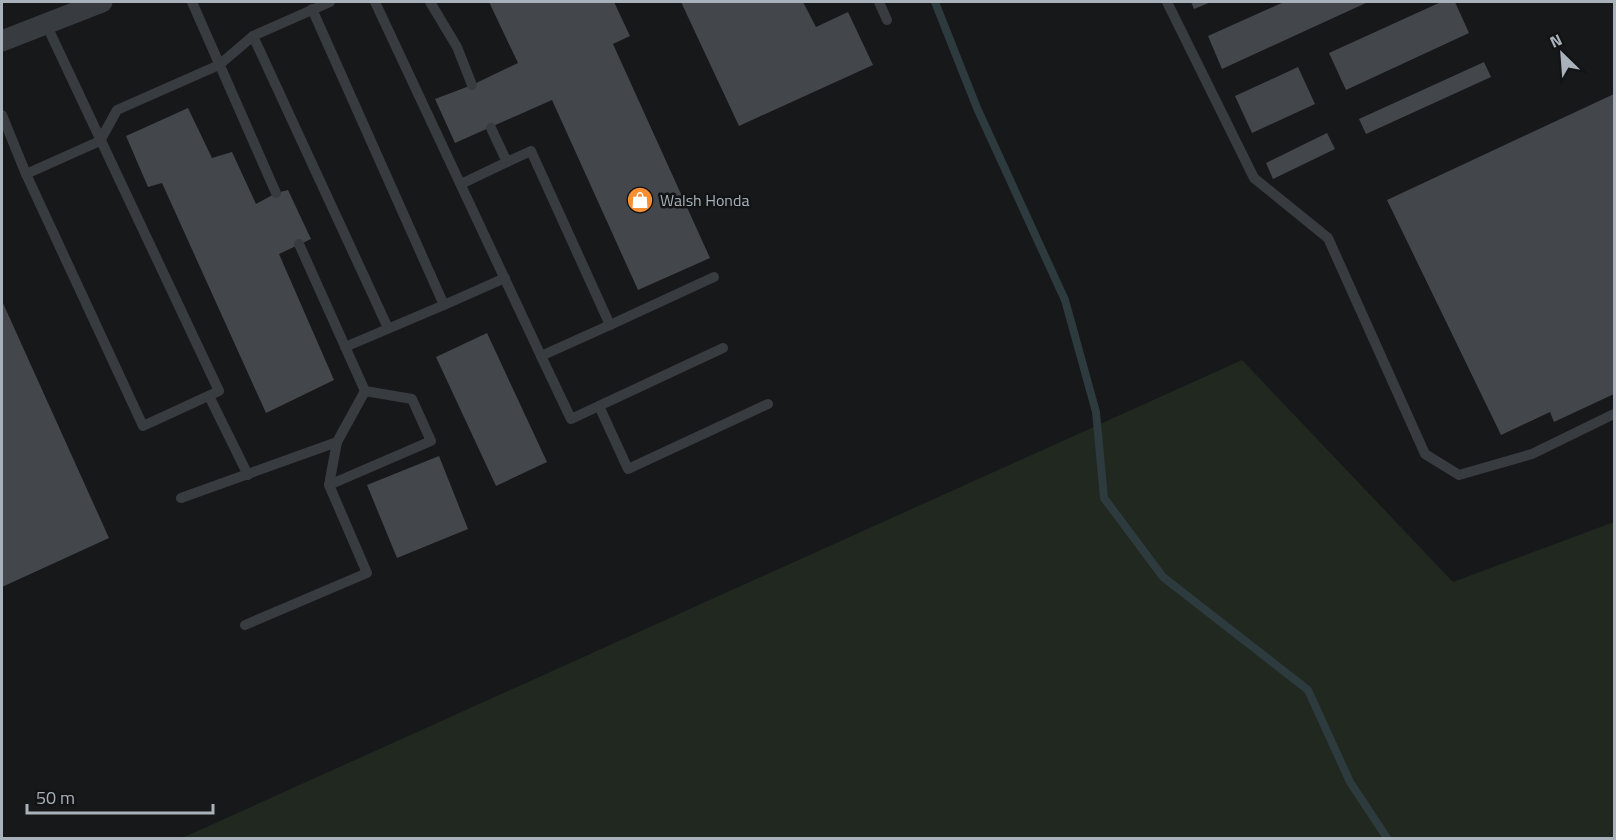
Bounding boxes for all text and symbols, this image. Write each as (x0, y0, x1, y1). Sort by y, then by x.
north arrow (1532, 24, 1592, 84)
text: N (1546, 27, 1566, 54)
shop icon: Walsh Honda (625, 185, 655, 215)
place label: Walsh Honda (660, 188, 749, 212)
scale bar (27, 777, 213, 815)
text: 50 m (36, 784, 75, 811)

